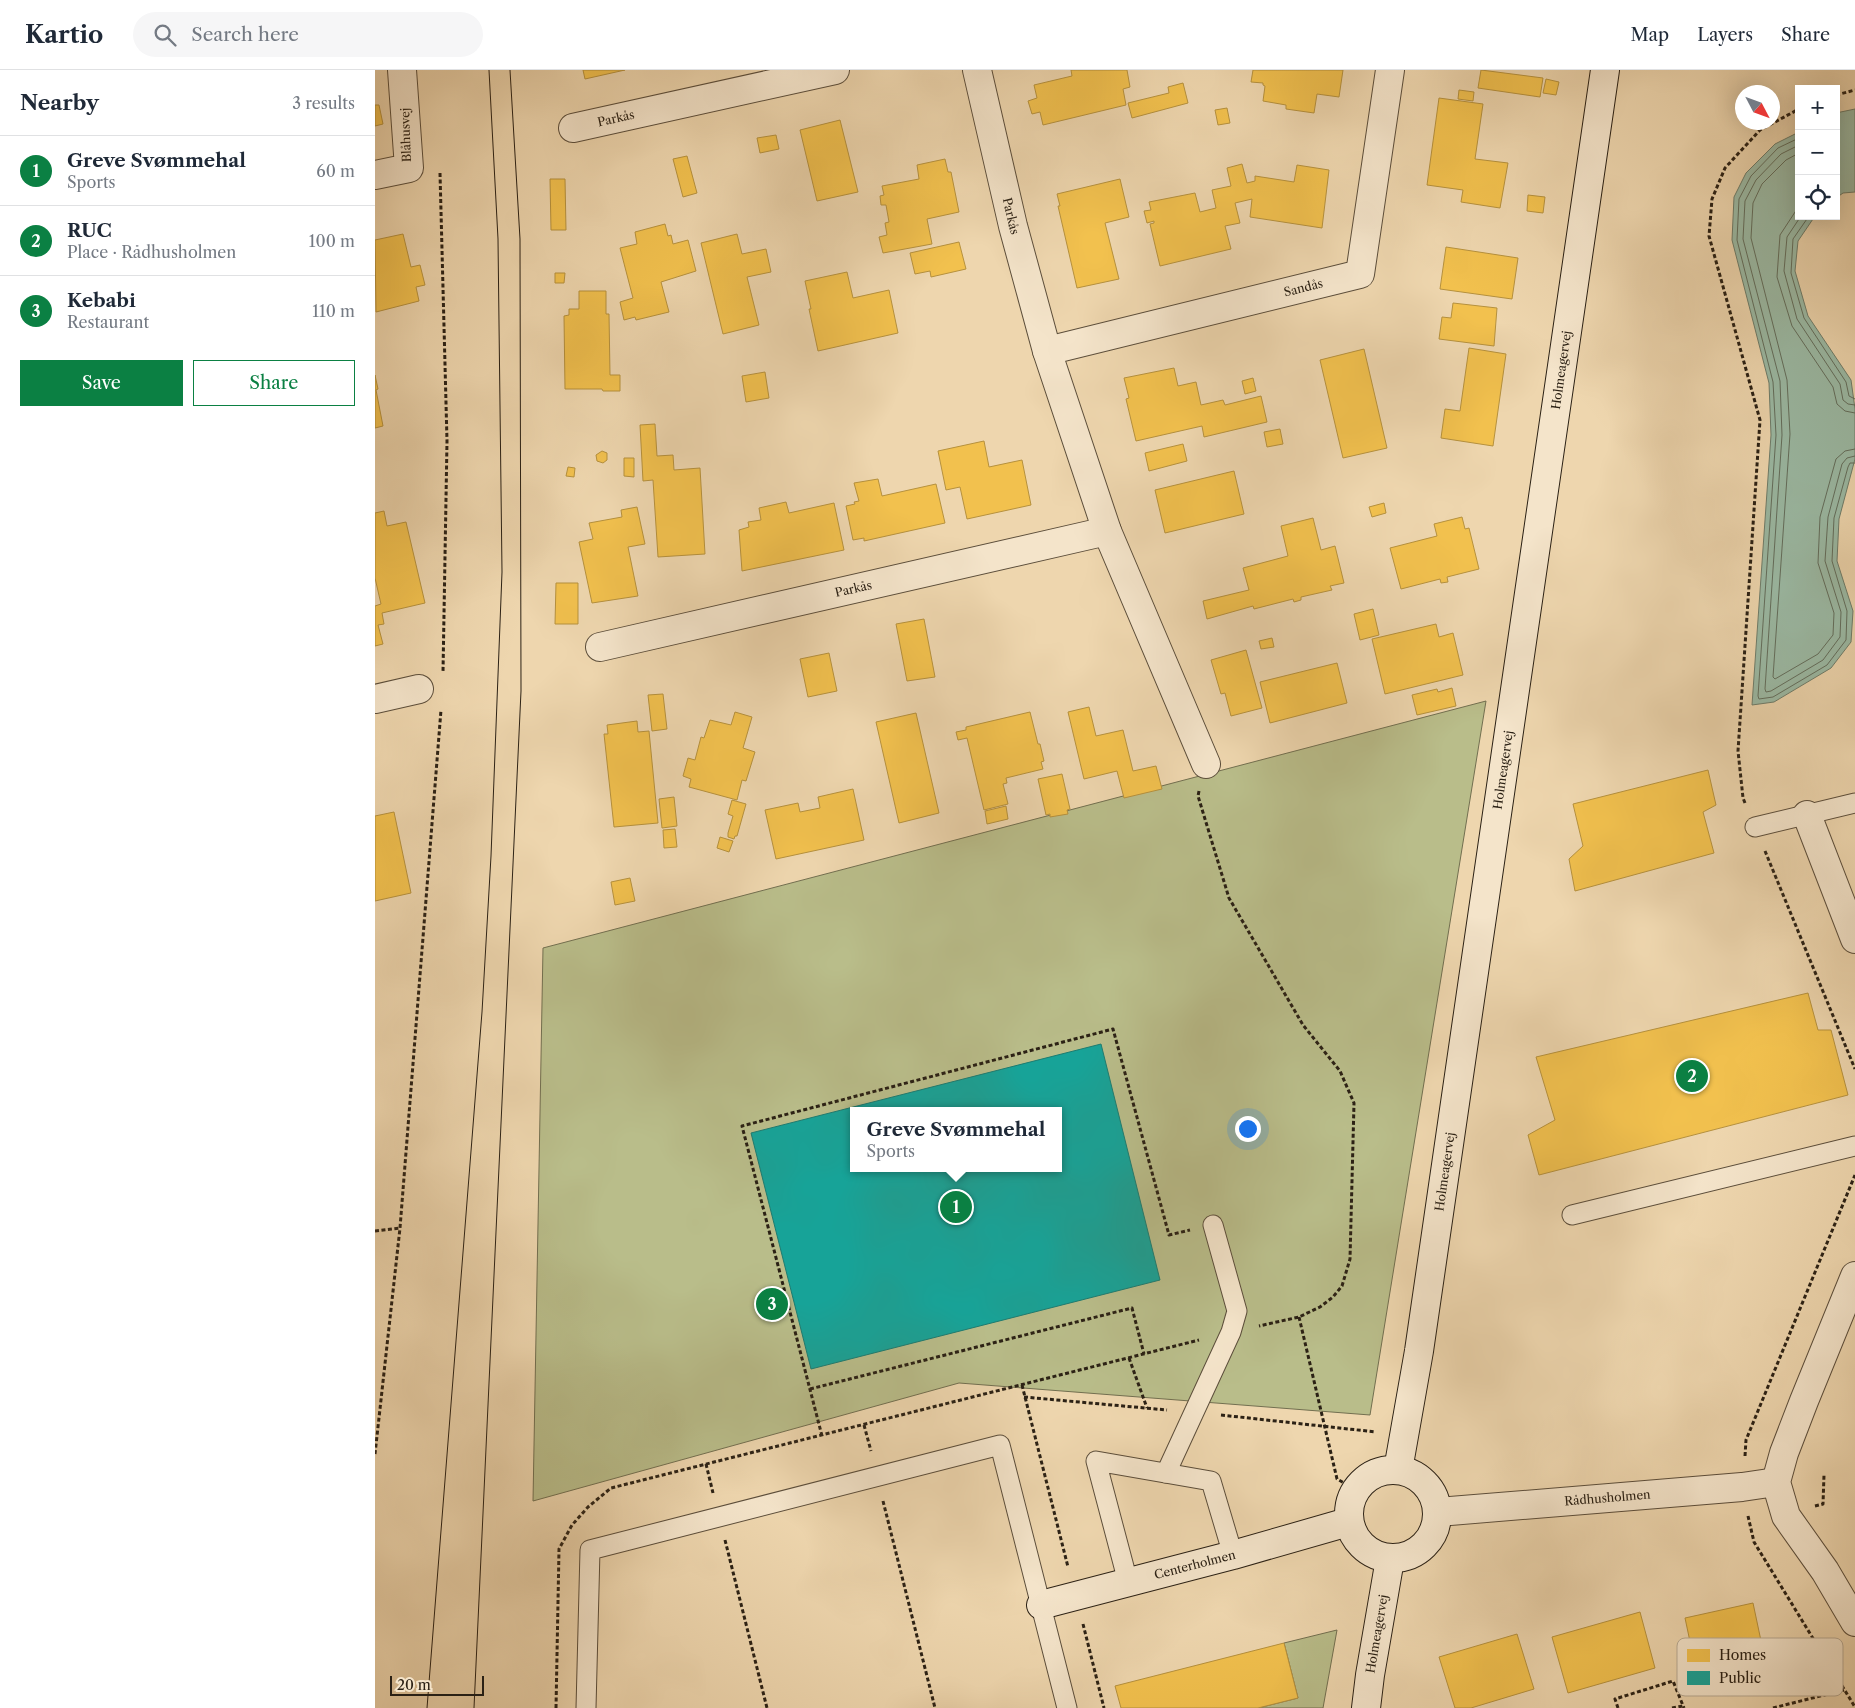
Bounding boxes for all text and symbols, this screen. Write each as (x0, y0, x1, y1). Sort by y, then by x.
search box (133, 12, 483, 57)
text: Kartio (25, 20, 103, 49)
icon: search (151, 21, 179, 49)
text: Search here (191, 23, 299, 46)
text: Map (1631, 24, 1669, 46)
text: Layers (1697, 24, 1753, 46)
text: Share (1781, 24, 1830, 46)
north arrow (1735, 85, 1780, 130)
map controls (1795, 85, 1840, 220)
button: + (1795, 85, 1840, 130)
text: Nearby (20, 90, 99, 115)
text: 3 results (292, 93, 355, 113)
street label: Blåhusvej (397, 107, 414, 163)
street label: Parkås (596, 107, 636, 129)
button: − (1795, 130, 1840, 175)
text: Greve Svømmehal (67, 149, 246, 172)
text: 1 (32, 161, 40, 181)
text: 60 m (316, 161, 355, 181)
text: Sports (67, 172, 116, 192)
button: locate (1795, 175, 1840, 220)
street label: Parkås (1000, 196, 1023, 236)
text: RUC (67, 219, 112, 242)
text: 2 (31, 231, 41, 251)
text: 100 m (309, 231, 355, 251)
text: Place · Rådhusholmen (67, 242, 236, 262)
street label: Sandås (1282, 275, 1324, 299)
text: Kebabi (67, 289, 136, 312)
text: 3 (31, 301, 41, 321)
text: 110 m (312, 301, 355, 321)
text: Restaurant (67, 312, 149, 332)
street label: Holmeagervej (1548, 330, 1574, 411)
button: Save (20, 360, 183, 406)
button: Share (193, 360, 355, 406)
street label: Parkås (833, 577, 873, 600)
street label: Holmeagervej (1490, 729, 1516, 810)
pin: 2 (1676, 1057, 1708, 1095)
popup (850, 1107, 1062, 1172)
your location (1235, 1116, 1261, 1142)
text: Greve Svømmehal (867, 1118, 1045, 1141)
street label: Holmeagervej (1431, 1131, 1458, 1212)
text: Sports (867, 1141, 915, 1161)
pin: 1 (940, 1188, 972, 1226)
pin: 3 (756, 1285, 788, 1323)
street label: Rådhusholmen (1564, 1487, 1652, 1509)
street label: Centerholmen (1152, 1547, 1237, 1582)
street label: Holmeagervej (1362, 1593, 1391, 1674)
legend (1677, 1638, 1843, 1696)
text: Homes (1719, 1646, 1766, 1664)
text: Public (1719, 1669, 1761, 1687)
scale bar (390, 1673, 484, 1696)
text: 20 m (397, 1676, 431, 1694)

